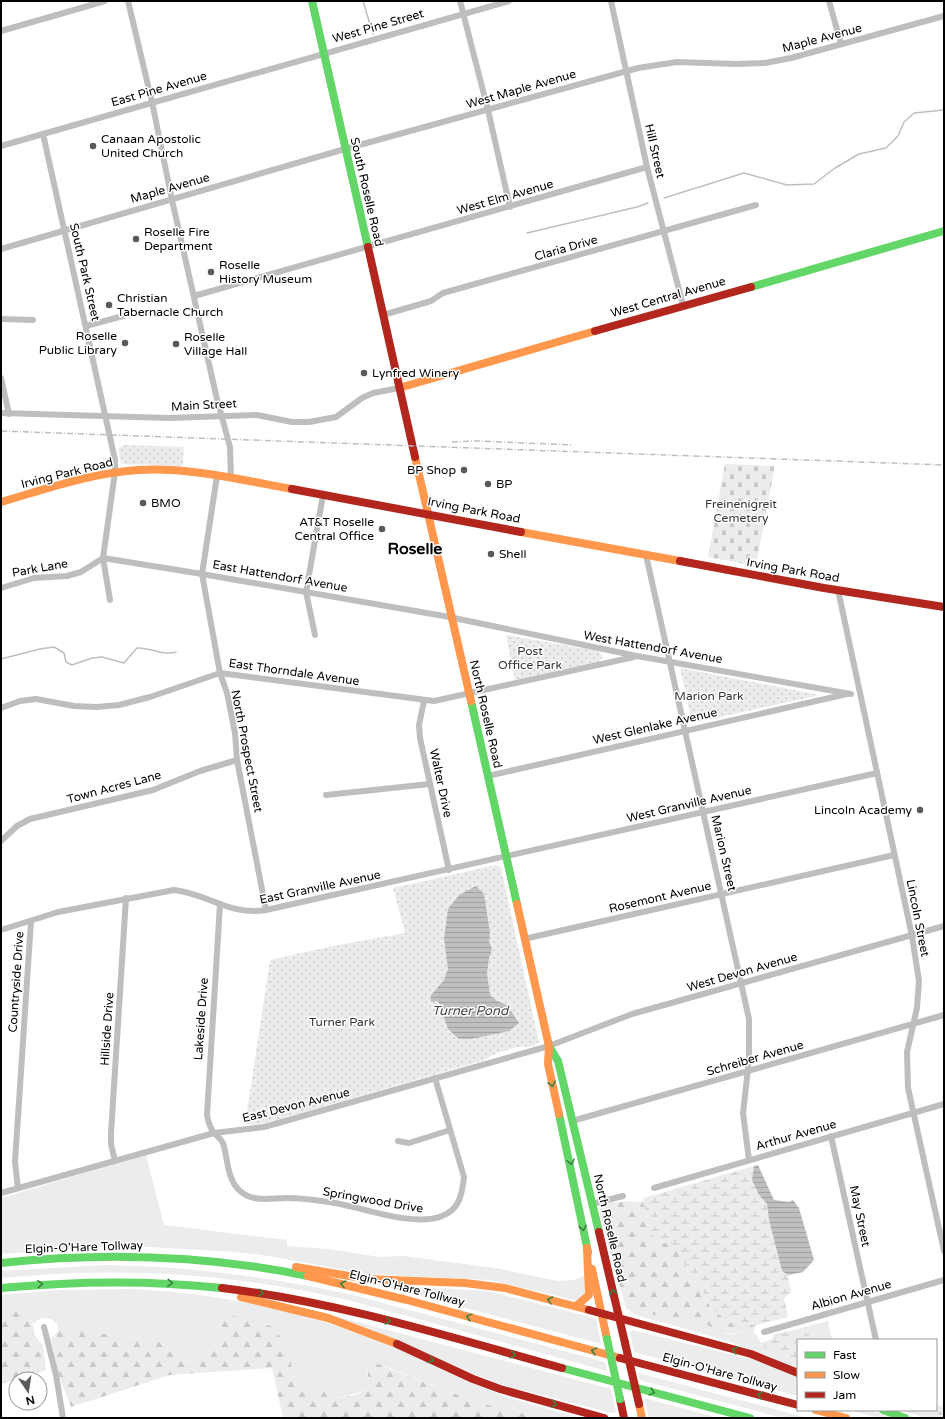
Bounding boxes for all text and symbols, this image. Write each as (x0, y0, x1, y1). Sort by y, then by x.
street label: West Pine Street (331, 6, 426, 46)
street label: Maple Avenue (781, 21, 863, 55)
street label: West Maple Avenue (464, 67, 578, 111)
street label: East Pine Avenue (110, 69, 209, 109)
street label: Hill Street (642, 122, 668, 180)
place label: Canaan Apostolic United Church (101, 132, 201, 160)
street label: South Roselle Road (348, 136, 386, 248)
marker: Canaan Apostolic United Church (88, 141, 98, 151)
street label: Maple Avenue (129, 170, 211, 206)
street label: West Elm Avenue (455, 176, 555, 217)
street label: South Park Street (67, 222, 103, 323)
place label: Roselle Fire Department (144, 225, 213, 253)
street label: Claria Drive (533, 232, 599, 264)
marker: Roselle Fire Department (131, 234, 141, 244)
place label: Roselle History Museum (219, 258, 312, 286)
marker: Roselle History Museum (206, 267, 216, 277)
street label: West Central Avenue (609, 274, 727, 320)
place label: Christian Tabernacle Church (117, 291, 223, 319)
marker: Christian Tabernacle Church (104, 300, 114, 310)
place label: Roselle Public Library (39, 329, 118, 357)
place label: Roselle Village Hall (184, 330, 247, 358)
marker: Roselle Public Library (120, 338, 130, 348)
marker: Roselle Village Hall (171, 339, 181, 349)
place label: Lynfred Winery (372, 366, 460, 380)
marker: Lynfred Winery (359, 368, 369, 378)
street label: Main Street (171, 396, 238, 414)
street label: Irving Park Road (20, 455, 114, 491)
place label: BP Shop (407, 463, 456, 477)
marker: BP Shop (459, 465, 469, 475)
place label: BP (496, 477, 512, 491)
marker: BP (483, 479, 493, 489)
street label: Irving Park Road (426, 494, 522, 526)
place label: BMO (151, 496, 181, 510)
park label: Freinenigreit Cemetery (705, 497, 777, 525)
marker: BMO (138, 498, 148, 508)
place label: AT&T Roselle Central Office (295, 515, 374, 543)
marker: AT&T Roselle Central Office (377, 524, 387, 534)
district label: Roselle (388, 539, 442, 559)
place label: Shell (499, 547, 526, 561)
marker: Shell (486, 549, 496, 559)
street label: Irving Park Road (745, 555, 841, 585)
street label: Park Lane (11, 556, 69, 580)
street label: East Hattendorf Avenue (211, 557, 349, 595)
street label: West Hattendorf Avenue (582, 628, 724, 666)
park label: Post Office Park (498, 644, 562, 672)
street label: East Thorndale Avenue (228, 656, 360, 688)
street label: North Roselle Road (467, 658, 505, 770)
street label: North Prospect Street (228, 689, 266, 814)
park label: Marion Park (674, 689, 744, 703)
street label: West Glenlake Avenue (592, 705, 719, 747)
street label: Walter Drive (427, 747, 455, 819)
street label: Town Acres Lane (65, 768, 163, 806)
street label: West Granville Avenue (625, 783, 753, 825)
place label: Lincoln Academy (814, 803, 913, 817)
marker: Lincoln Academy (915, 805, 925, 815)
street label: Marion Street (708, 813, 740, 893)
street label: East Granville Avenue (258, 867, 382, 907)
street label: Rosemont Avenue (607, 878, 713, 916)
street label: Lincoln Street (904, 878, 932, 958)
street label: Countryside Drive (5, 931, 27, 1033)
street label: West Devon Avenue (685, 949, 799, 994)
street label: Lakeside Drive (191, 977, 211, 1061)
street label: Hillside Drive (97, 992, 117, 1066)
water label: Turner Pond (432, 1003, 510, 1019)
park label: Turner Park (309, 1015, 375, 1029)
street label: Schreiber Avenue (705, 1037, 805, 1079)
one-way arrow (548, 1081, 556, 1087)
street label: East Devon Avenue (241, 1085, 351, 1125)
street label: Arthur Avenue (754, 1117, 838, 1153)
one-way arrow (566, 1159, 574, 1165)
street label: North Roselle Road (591, 1172, 629, 1284)
street label: Springwood Drive (322, 1184, 424, 1216)
street label: May Street (847, 1184, 873, 1248)
one-way arrow (579, 1225, 587, 1231)
street label: Elgin-O'Hare Tollway (25, 1238, 144, 1256)
street label: Elgin-O'Hare Tollway (348, 1267, 467, 1309)
street label: Albion Avenue (809, 1277, 893, 1313)
one-way arrow (37, 1279, 43, 1288)
one-way arrow (167, 1279, 173, 1287)
one-way arrow (340, 1281, 346, 1289)
one-way arrow (258, 1288, 264, 1297)
one-way arrow (609, 1289, 617, 1295)
one-way arrow (547, 1296, 554, 1305)
one-way arrow (465, 1313, 472, 1322)
one-way arrow (384, 1316, 391, 1325)
legend (797, 1339, 937, 1411)
one-way arrow (732, 1346, 739, 1355)
one-way arrow (591, 1347, 598, 1356)
text: Fast (833, 1348, 857, 1362)
one-way arrow (510, 1350, 516, 1358)
street label: Elgin-O'Hare Tollway (661, 1350, 779, 1394)
one-way arrow (426, 1355, 434, 1363)
text: Slow (833, 1368, 860, 1382)
north arrow (8, 1371, 48, 1411)
one-way arrow (649, 1387, 655, 1395)
text: Jam (833, 1388, 856, 1402)
one-way arrow (757, 1391, 764, 1400)
text: N (24, 1393, 36, 1408)
one-way arrow (550, 1399, 557, 1408)

